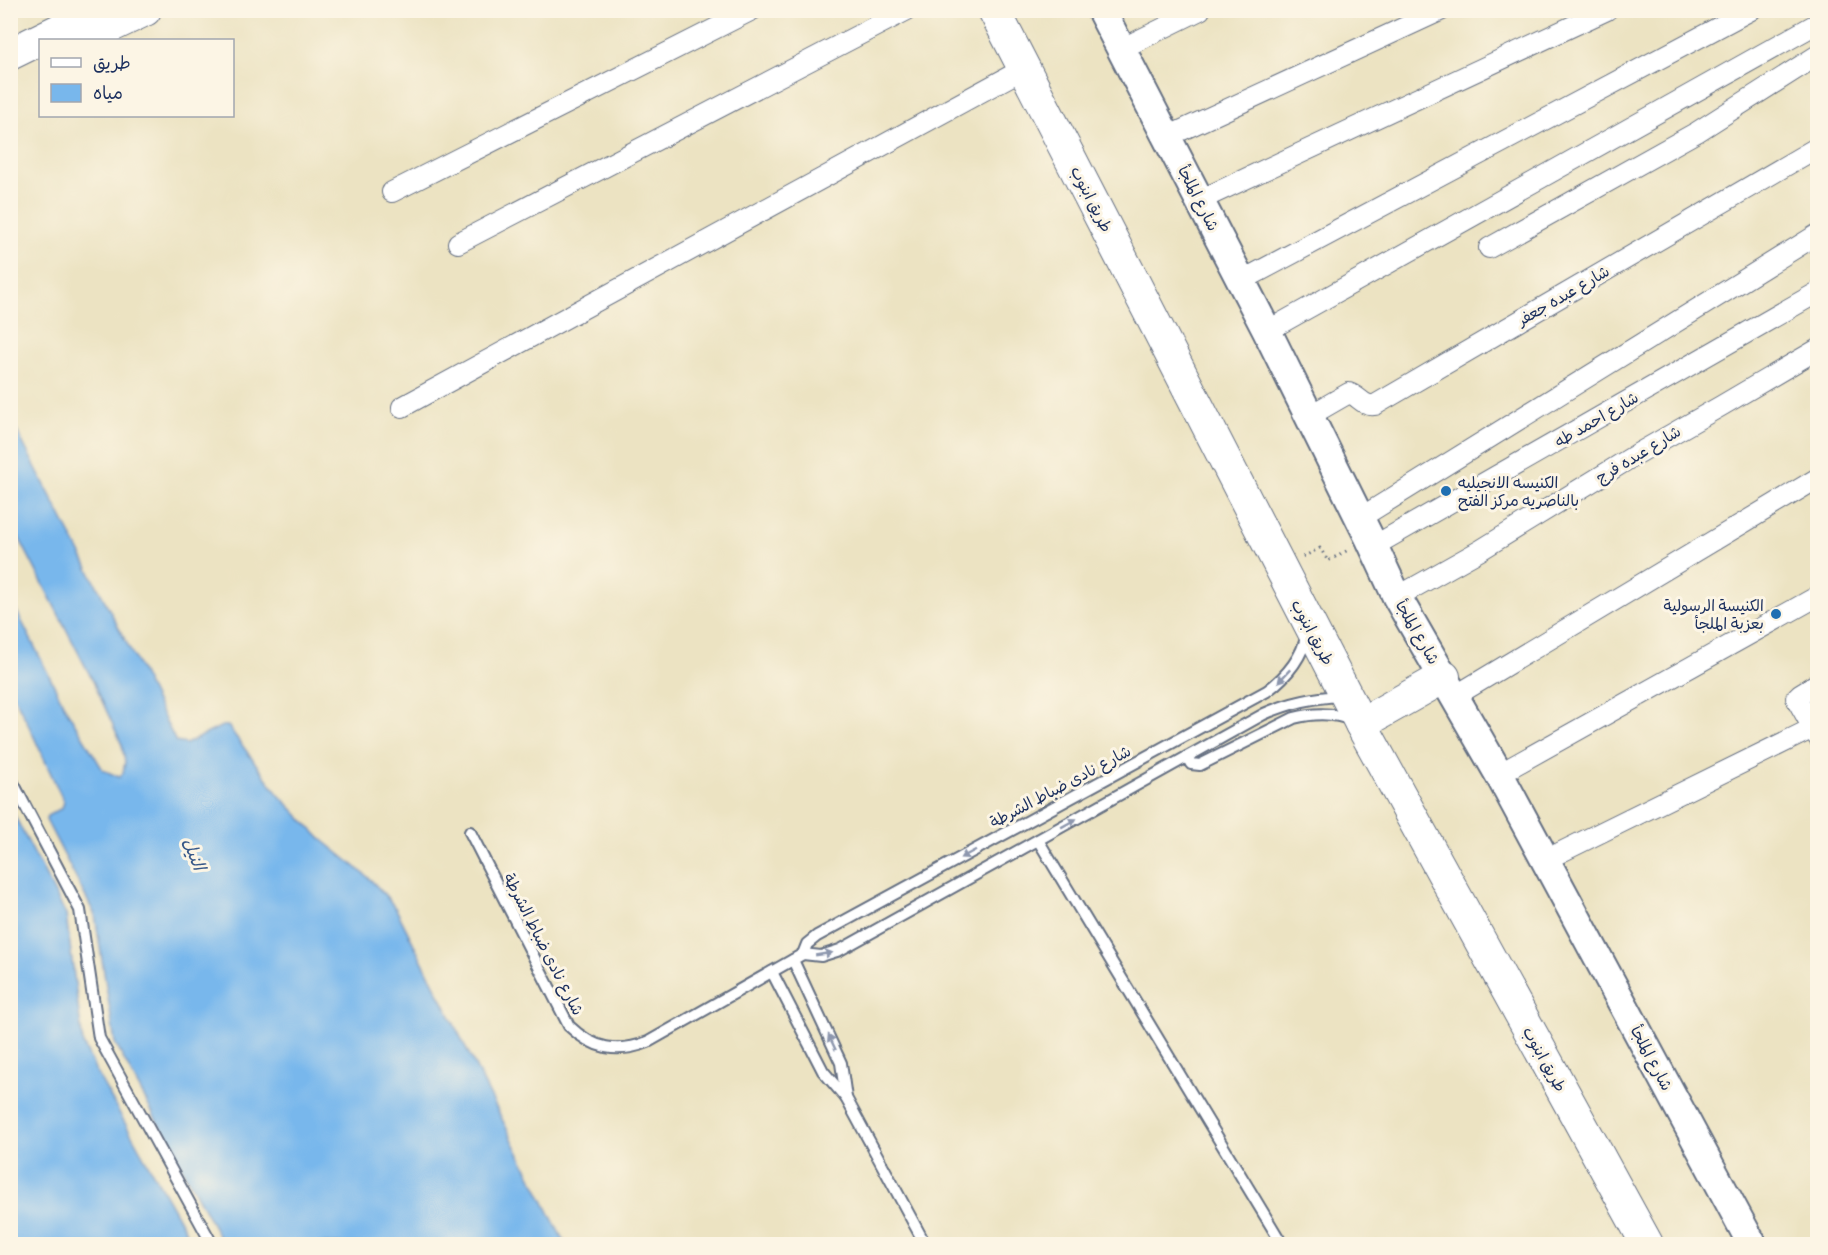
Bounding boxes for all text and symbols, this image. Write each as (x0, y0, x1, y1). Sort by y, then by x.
legend (39, 39, 234, 117)
text: طريق (93, 52, 131, 75)
text: مياه (93, 82, 123, 105)
street label: شارع الملجأ (1172, 162, 1223, 235)
street label: طريق ابنوب (1066, 163, 1116, 236)
street label: شارع عبده جعفر (1512, 261, 1614, 332)
street label: شارع احمد طه (1551, 388, 1643, 453)
street label: شارع عبده فرج (1592, 422, 1685, 489)
place label: الكنيسه الانجيليه بالناصريه مركز الفتح (1458, 473, 1579, 511)
marker: الكنيسه الانجيليه بالناصريه مركز الفتح (1439, 484, 1453, 498)
street label: طريق ابنوب (1286, 596, 1338, 669)
place label: الكنيسة الرسولية بعزبة الملجأ (1664, 596, 1764, 634)
street label: شارع الملجأ (1390, 597, 1443, 669)
marker: الكنيسة الرسولية بعزبة الملجأ (1769, 607, 1783, 621)
one-way arrow (1277, 669, 1291, 684)
street label: شارع نادى ضباط الشرطة (986, 741, 1135, 833)
one-way arrow (1061, 818, 1078, 828)
water label: النيل (177, 835, 211, 876)
one-way arrow (959, 849, 976, 859)
street label: شارع نادى ضباط الشرطة (498, 870, 588, 1019)
one-way arrow (815, 950, 834, 959)
street label: طريق ابنوب (1518, 1023, 1570, 1096)
street label: شارع الملجأ (1625, 1023, 1677, 1095)
one-way arrow (827, 1034, 836, 1051)

